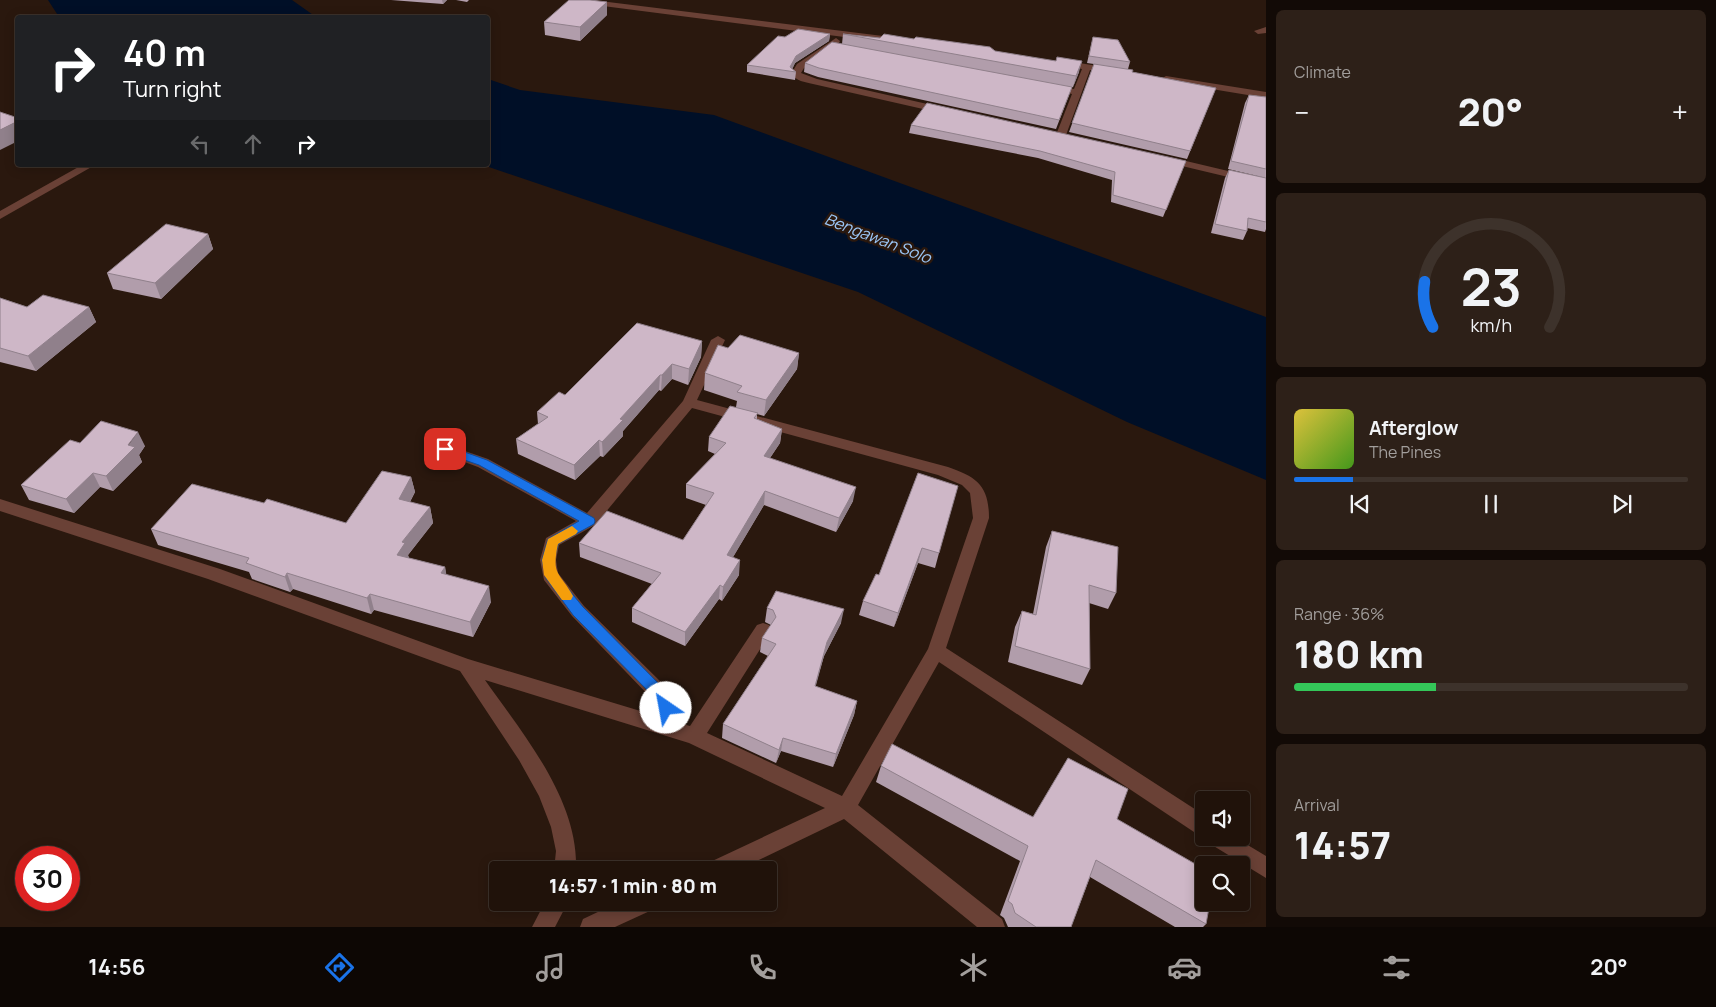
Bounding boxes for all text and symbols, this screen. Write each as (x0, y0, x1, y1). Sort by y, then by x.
text: 40 m (123, 29, 206, 77)
icon: right (40, 35, 105, 100)
text: Climate (1294, 61, 1351, 83)
text: Turn right (123, 74, 221, 104)
text: 20° (1458, 85, 1523, 137)
text: − (1294, 93, 1309, 131)
text: + (1672, 93, 1688, 131)
icon: left (186, 130, 214, 158)
icon: ahead (239, 130, 267, 158)
icon: right (292, 130, 320, 158)
water label: Bengawan Solo (822, 208, 936, 269)
text: 23 (1460, 251, 1522, 322)
text: km/h (1470, 313, 1512, 337)
text: Afterglow (1369, 415, 1458, 441)
pin (424, 428, 466, 470)
icon: arrive (431, 435, 459, 463)
text: The Pines (1369, 441, 1441, 463)
icon: previous (1346, 490, 1374, 518)
icon: pause (1477, 490, 1505, 518)
icon: next (1608, 490, 1636, 518)
text: Range · 36% (1294, 603, 1385, 625)
text: 180 km (1294, 627, 1424, 679)
position arrow (639, 681, 691, 733)
map controls (1195, 791, 1250, 911)
button: sound (1195, 791, 1250, 846)
text: Arrival (1294, 794, 1340, 816)
text: 14:57 (1294, 818, 1391, 870)
speed limit sign: 30 (15, 846, 80, 911)
button: search (1195, 856, 1250, 911)
text: 14:57 · 1 min · 80 m (549, 873, 717, 899)
icon: directions (322, 950, 357, 985)
icon: music (533, 950, 568, 985)
icon: phone (745, 950, 780, 985)
icon: climate (956, 950, 991, 985)
icon: car (1167, 950, 1202, 985)
icon: filters (1379, 950, 1414, 985)
text: 14:56 (88, 952, 145, 982)
text: 20° (1590, 952, 1628, 982)

